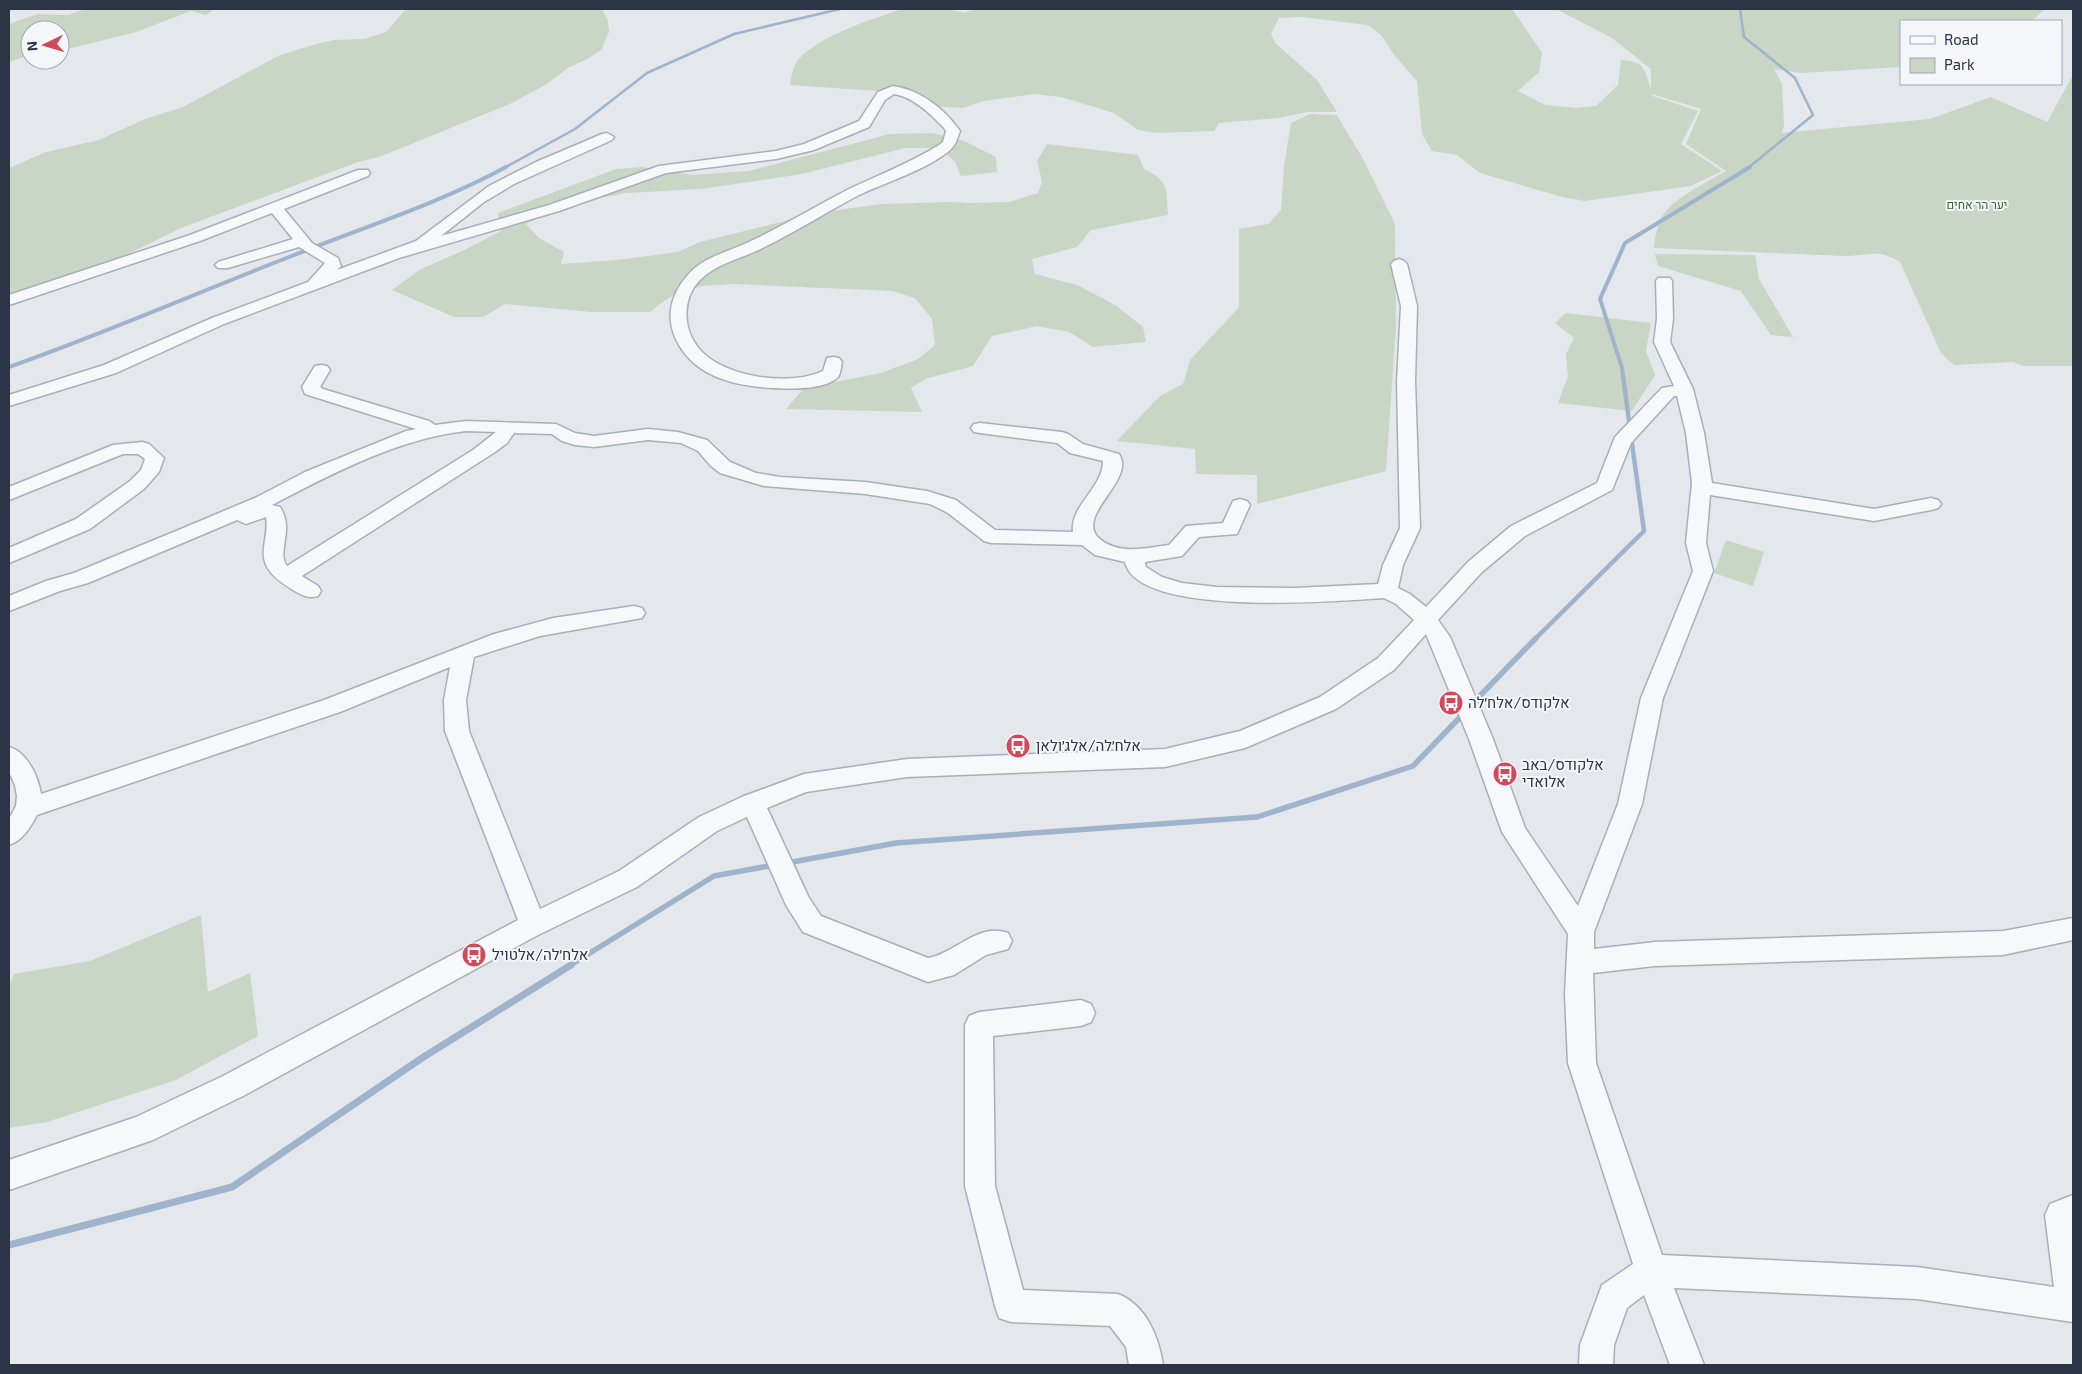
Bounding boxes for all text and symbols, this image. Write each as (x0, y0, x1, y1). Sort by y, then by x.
north arrow (20, 20, 70, 70)
legend (1900, 20, 2062, 85)
text: Road (1944, 30, 1979, 48)
text: N (23, 40, 40, 52)
text: Park (1944, 55, 1975, 73)
park label: יער הר אחים (1947, 197, 2007, 211)
bus stop icon: אלקודס/אלח׳לה (1438, 690, 1464, 716)
place label: אלקודס/אלח׳לה (1468, 693, 1570, 711)
bus stop icon: אלח׳לה/אלג׳ולאן (1005, 733, 1031, 759)
place label: אלח׳לה/אלג׳ולאן (1036, 736, 1141, 754)
place label: אלקודס/באב אלואדי (1522, 755, 1604, 790)
bus stop icon: אלקודס/באב אלואדי (1492, 761, 1518, 787)
bus stop icon: אלח׳לה/אלטויל (461, 942, 487, 968)
place label: אלח׳לה/אלטויל (492, 945, 588, 963)

